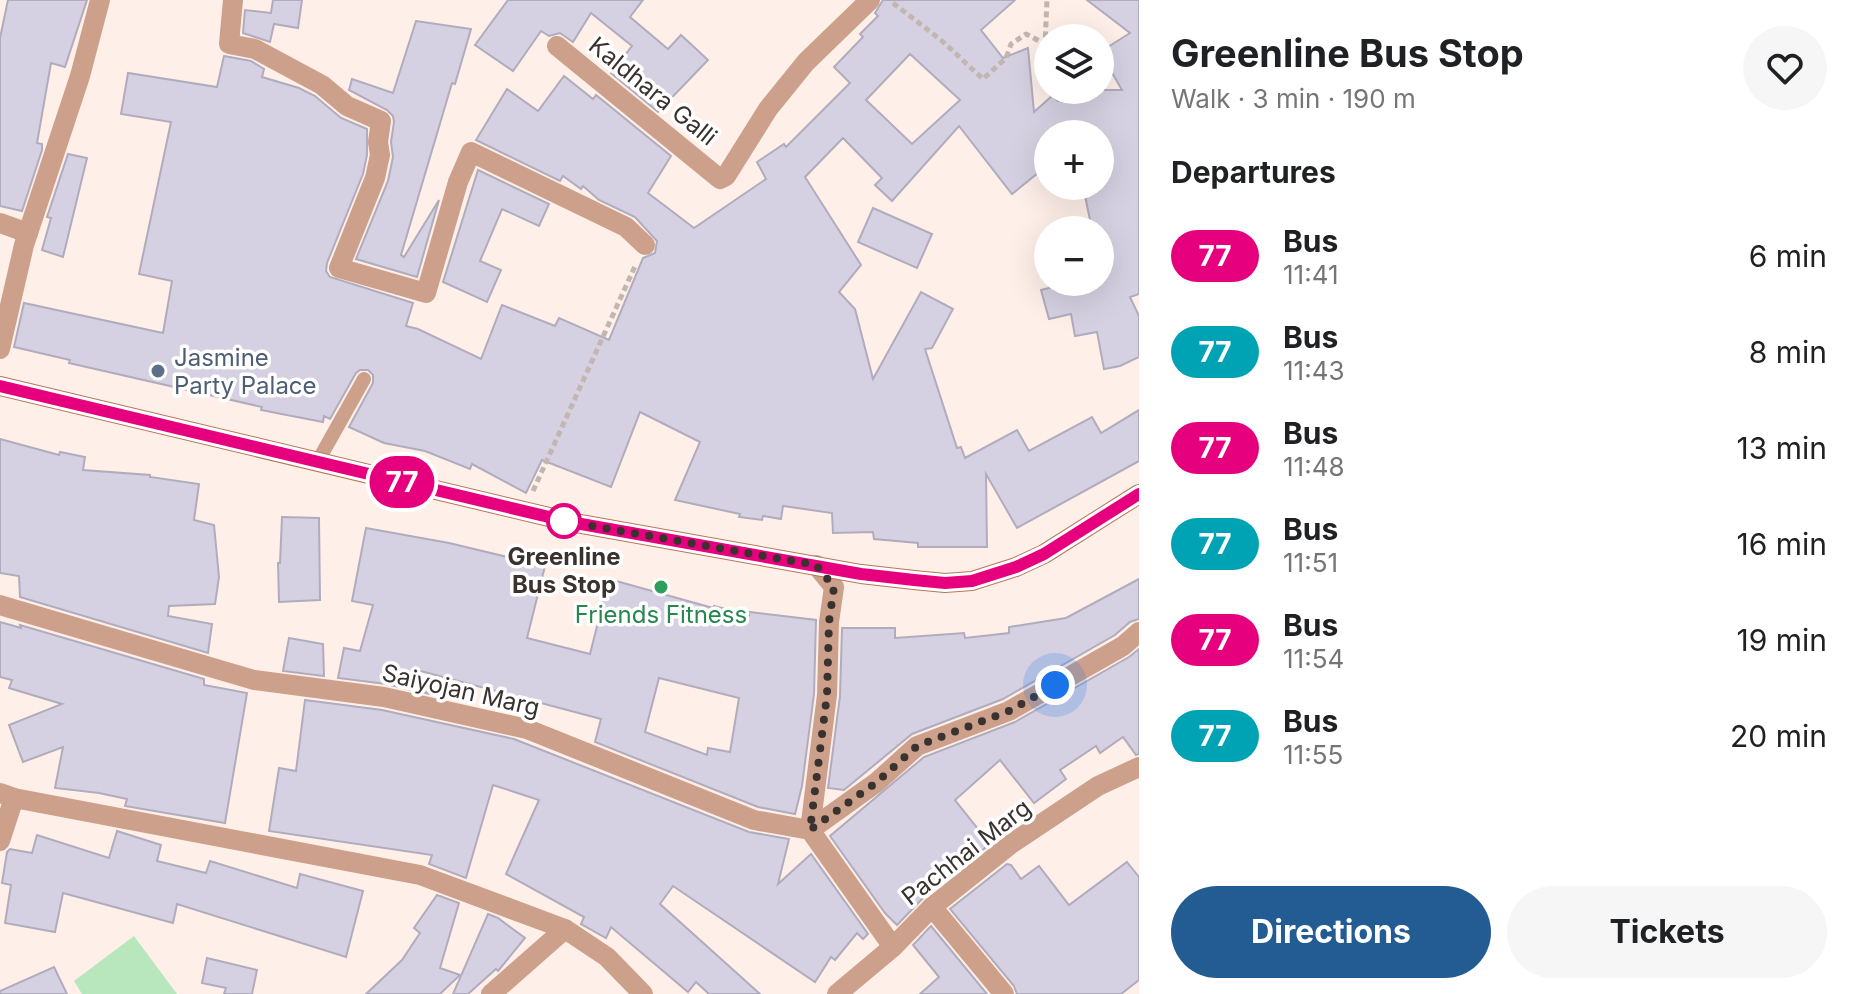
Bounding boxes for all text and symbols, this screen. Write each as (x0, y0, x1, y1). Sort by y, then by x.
map controls (1034, 24, 1114, 296)
button: layers (1034, 24, 1114, 104)
button: heart (1743, 26, 1827, 110)
text: Greenline Bus Stop (1171, 30, 1524, 76)
street label: Kaldhara Galli (583, 31, 723, 151)
text: Walk · 3 min · 190 m (1171, 83, 1416, 114)
button: + (1034, 120, 1114, 200)
text: Departures (1171, 154, 1336, 190)
button: − (1034, 216, 1114, 296)
text: Bus (1283, 223, 1338, 259)
text: 6 min (1749, 238, 1827, 274)
text: 77 (1198, 239, 1232, 273)
text: 11:41 (1283, 259, 1339, 290)
text: Bus (1283, 319, 1338, 355)
text: 8 min (1749, 334, 1827, 370)
text: 77 (1198, 335, 1232, 369)
place label: Jasmine Party Palace (174, 343, 317, 400)
text: 11:43 (1283, 355, 1345, 386)
marker: Jasmine Party Palace (149, 362, 167, 380)
text: Bus (1283, 415, 1338, 451)
text: 13 min (1737, 430, 1827, 466)
text: 77 (1198, 431, 1232, 465)
text: 11:48 (1283, 451, 1345, 482)
line badge: 77 (366, 456, 438, 508)
text: 77 (385, 465, 419, 499)
marker: Greenline Bus Stop (547, 504, 581, 538)
text: Bus (1283, 511, 1338, 547)
text: 16 min (1736, 526, 1827, 562)
text: 77 (1198, 527, 1232, 561)
place label: Greenline Bus Stop (508, 542, 620, 599)
text: 11:51 (1283, 547, 1338, 578)
marker: Friends Fitness (652, 578, 670, 596)
place label: Friends Fitness (575, 600, 747, 629)
text: Bus (1283, 607, 1338, 643)
text: 19 min (1736, 622, 1827, 658)
text: 77 (1198, 623, 1232, 657)
text: 11:54 (1283, 643, 1344, 674)
street label: Saiyojan Marg (379, 658, 543, 722)
your location (1035, 665, 1075, 705)
text: Bus (1283, 703, 1338, 739)
text: 20 min (1730, 718, 1827, 754)
text: 77 (1198, 719, 1232, 753)
text: 11:55 (1283, 739, 1343, 770)
street label: Pachhai Marg (896, 793, 1036, 911)
button: Directions (1171, 886, 1491, 978)
button: Tickets (1507, 886, 1827, 978)

